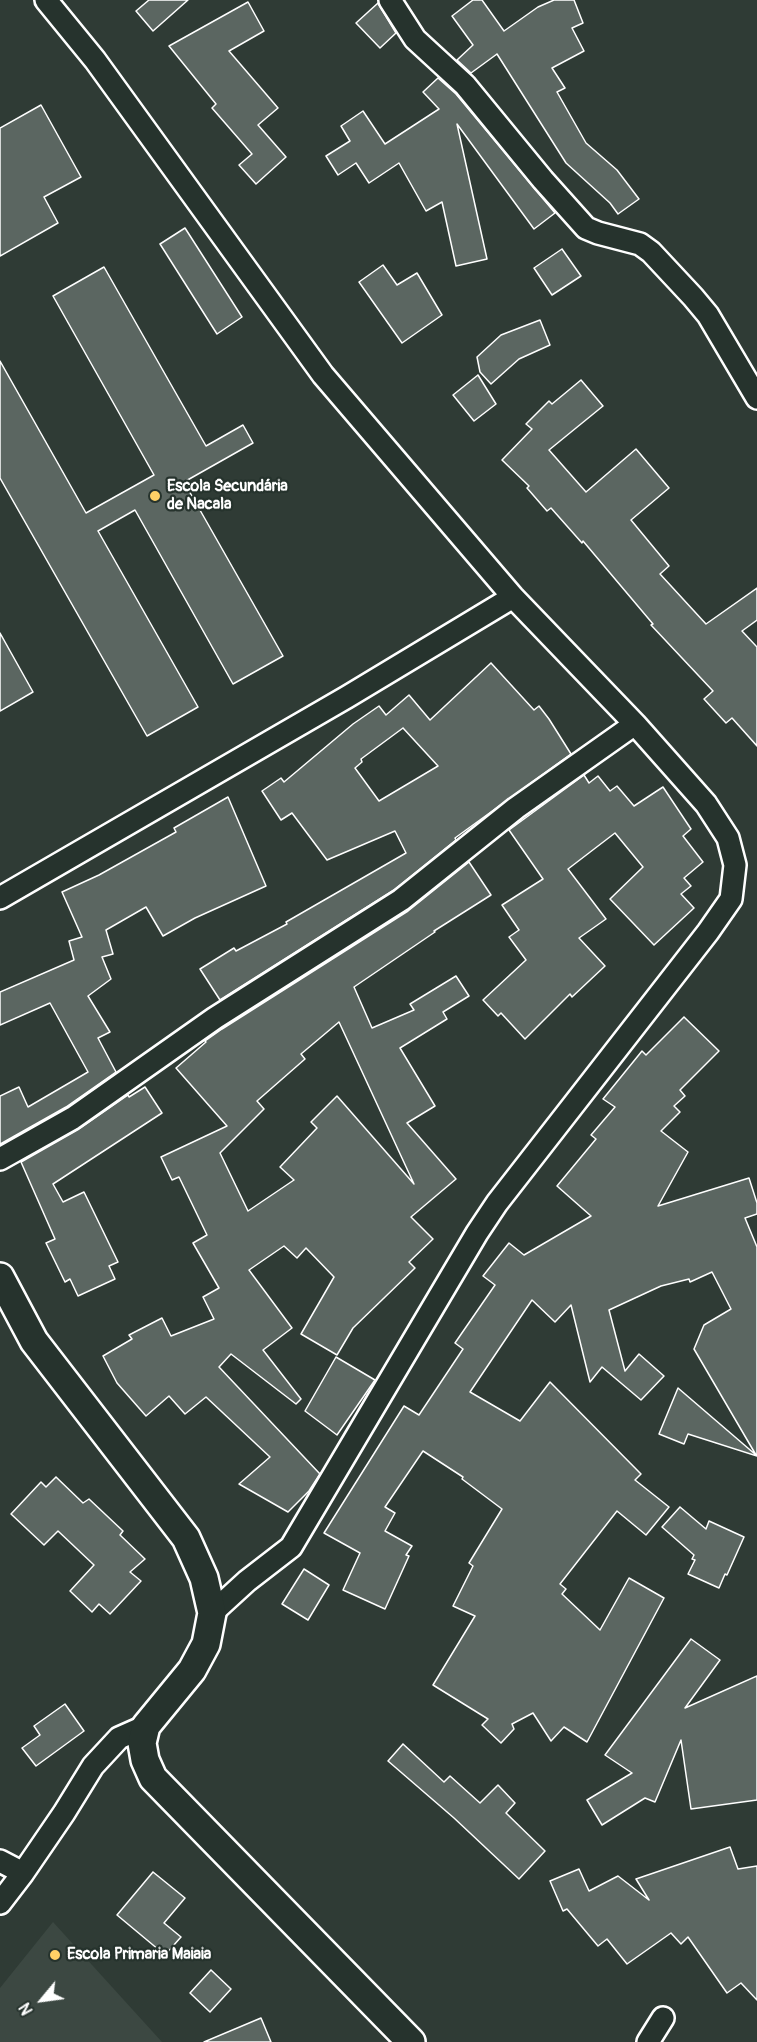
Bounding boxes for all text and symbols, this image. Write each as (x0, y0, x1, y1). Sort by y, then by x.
place label: Escola Secundária de Nacala (167, 477, 288, 515)
marker: Escola Secundária de Nacala (148, 489, 162, 503)
place label: Escola Primaria Maiaia (67, 1945, 211, 1965)
marker: Escola Primaria Maiaia (48, 1948, 62, 1962)
north arrow (12, 1970, 72, 2030)
text: N (15, 1999, 38, 2018)

